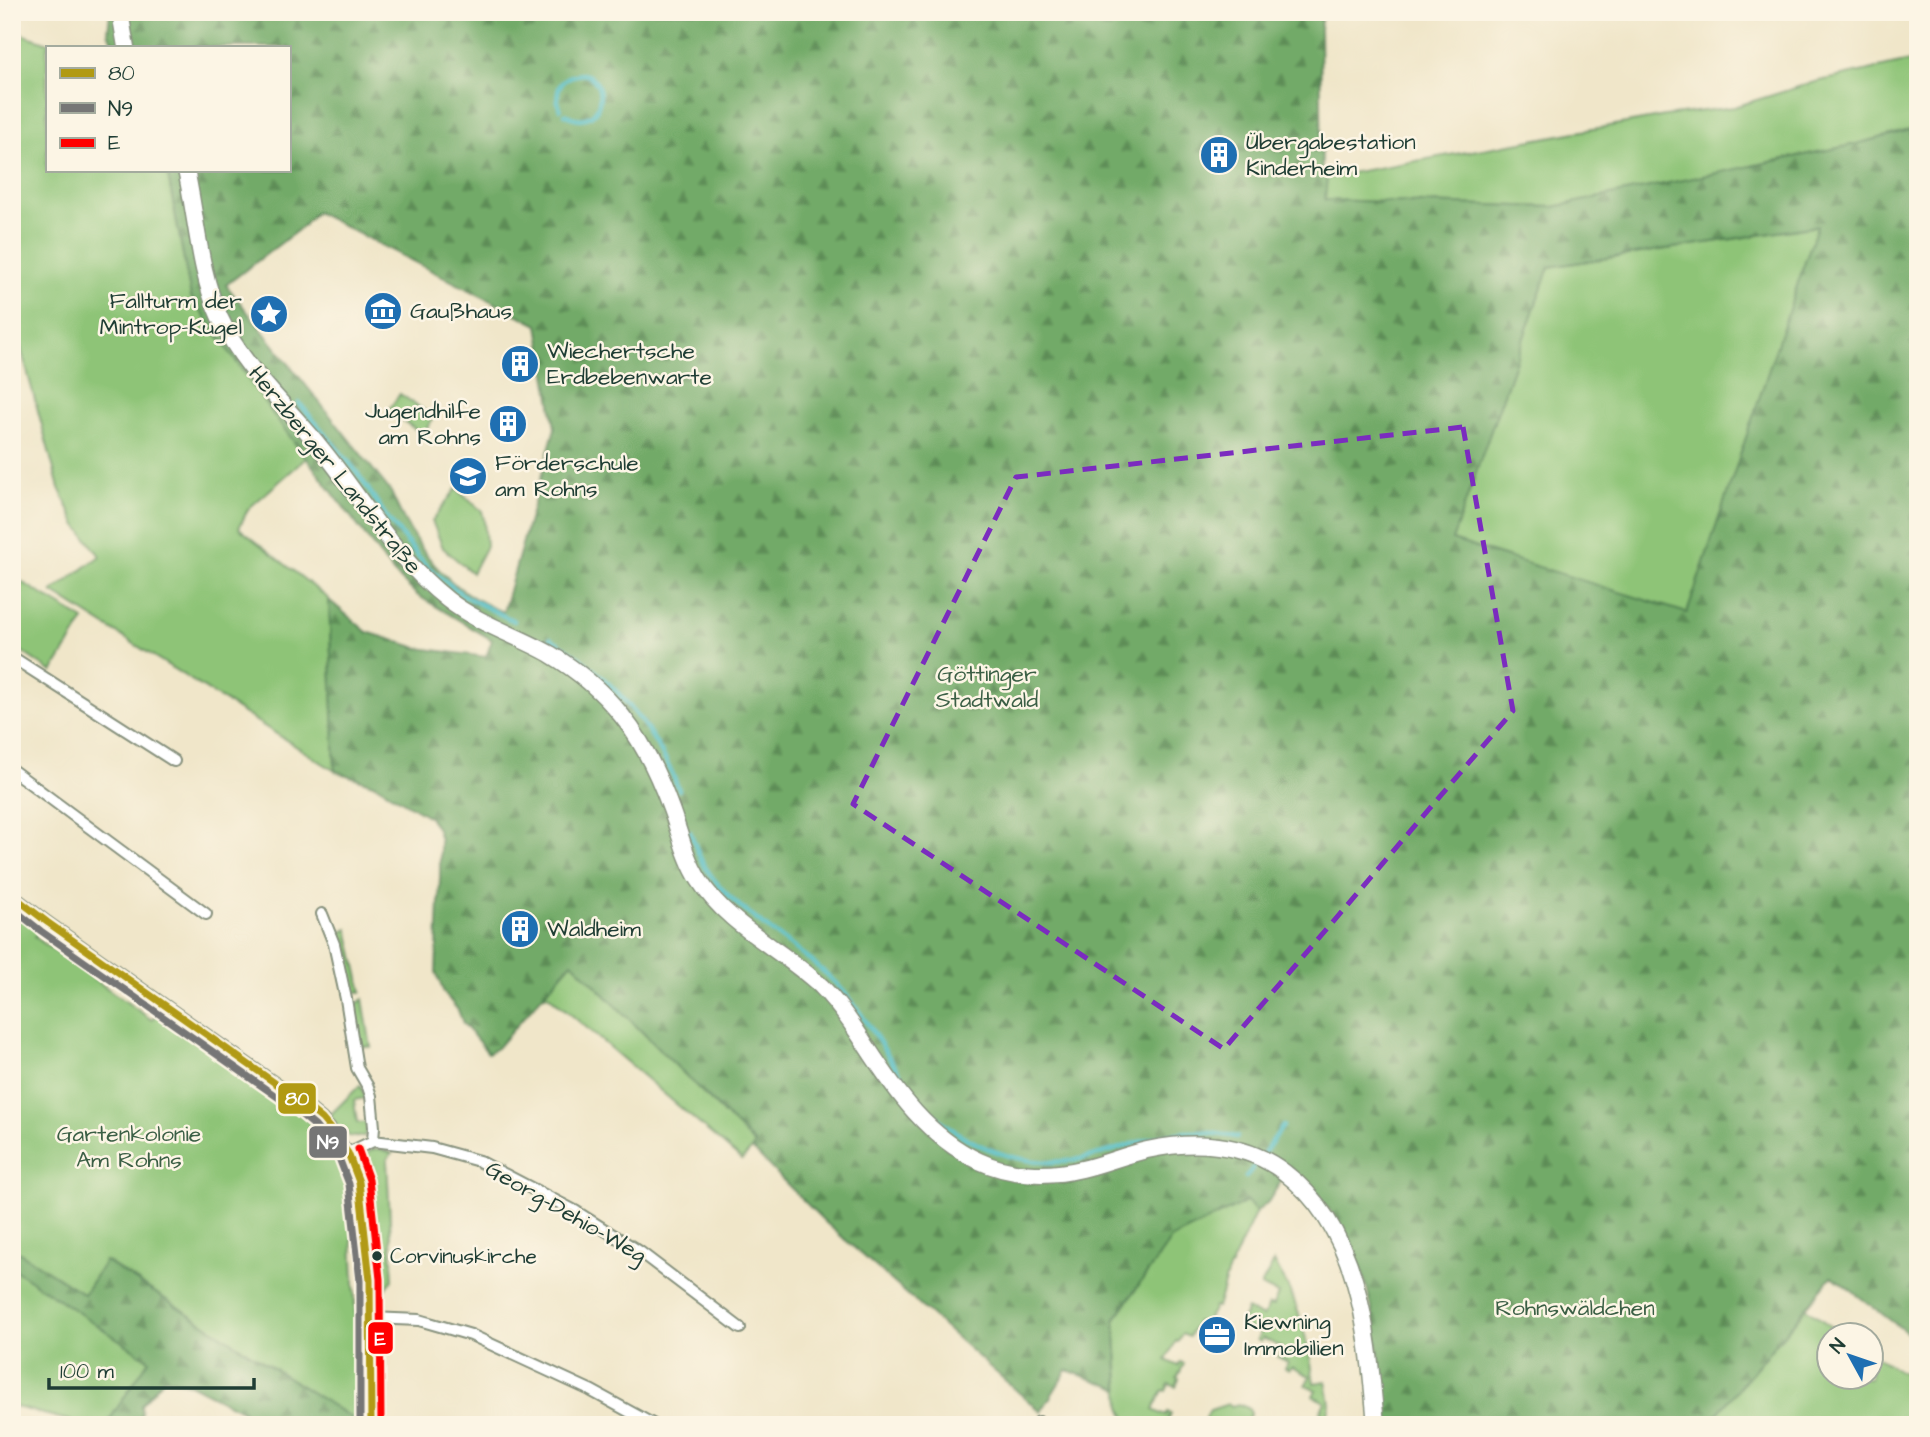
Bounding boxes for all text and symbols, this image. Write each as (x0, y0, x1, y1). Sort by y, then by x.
legend (46, 46, 290, 172)
text: 80 (108, 59, 135, 88)
text: N9 (108, 95, 133, 124)
place label: Übergabestation Kinderheim (1246, 126, 1416, 184)
text: E (108, 129, 121, 158)
building icon: Übergabestation Kinderheim (1198, 134, 1240, 176)
place label: Fallturm der Mintrop-Kugel (100, 285, 242, 344)
museum icon: Gaußhaus (362, 290, 404, 332)
place icon: Fallturm der Mintrop-Kugel (248, 293, 290, 335)
place label: Gaußhaus (410, 295, 512, 327)
place label: Wiechertsche Erdbebenwarte (547, 335, 712, 393)
building icon: Wiechertsche Erdbebenwarte (499, 343, 541, 385)
street label: Herzberger Landstraße (240, 359, 429, 582)
place label: Jugendhilfe am Rohns (365, 395, 481, 453)
building icon: Jugendhilfe am Rohns (487, 403, 529, 445)
place label: Förderschule am Rohns (495, 447, 639, 505)
school or university icon: Förderschule am Rohns (447, 455, 489, 497)
park label: Göttinger Stadtwald (936, 658, 1038, 716)
building icon: Waldheim (499, 908, 541, 950)
place label: Waldheim (547, 913, 641, 945)
line badge: 80 (277, 1082, 317, 1115)
text: 80 (285, 1086, 309, 1113)
park label: Gartenkolonie Am Rohns (57, 1118, 201, 1176)
line badge: N9 (308, 1125, 348, 1159)
text: N9 (317, 1130, 340, 1157)
street label: Georg-Dehio-Weg (479, 1153, 653, 1272)
place label: Corvinuskirche (390, 1242, 537, 1271)
marker: Corvinuskirche (370, 1249, 384, 1263)
park label: Rohnswäldchen (1495, 1292, 1655, 1324)
place label: Kiewning Immobilien (1244, 1306, 1344, 1364)
office icon: Kiewning Immobilien (1196, 1314, 1238, 1356)
line badge: E (367, 1321, 394, 1355)
north arrow (1814, 1322, 1884, 1392)
text: E (374, 1326, 386, 1353)
text: N (1824, 1333, 1852, 1359)
scale bar (49, 1346, 254, 1390)
text: 100 m (60, 1357, 115, 1386)

